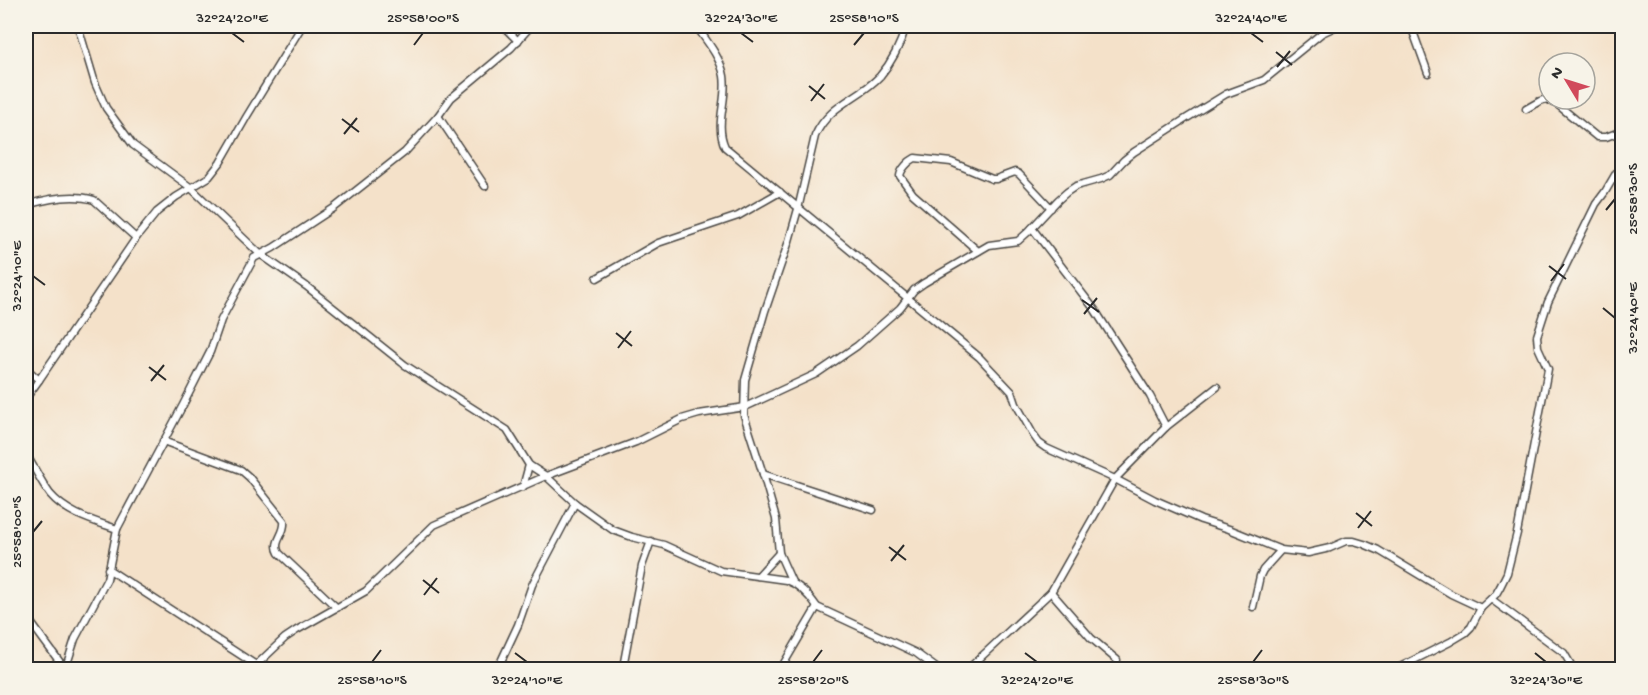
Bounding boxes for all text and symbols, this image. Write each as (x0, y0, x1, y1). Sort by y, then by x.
text: 32°24'20"E (195, 10, 268, 28)
text: 25°58'00"S (387, 10, 459, 28)
text: 32°24'30"E (704, 10, 778, 28)
text: 25°58'10"S (829, 10, 899, 28)
text: 32°24'40"E (1214, 10, 1287, 28)
north arrow (1537, 51, 1597, 111)
text: N (1547, 64, 1569, 84)
text: 25°58'30"S (1625, 163, 1643, 235)
text: 32°24'10"E (9, 240, 27, 312)
text: 32°24'40"E (1625, 282, 1643, 355)
text: 25°58'00"S (9, 496, 27, 568)
text: 25°58'10"S (337, 672, 407, 690)
text: 32°24'10"E (491, 672, 563, 690)
text: 25°58'20"S (778, 672, 849, 690)
text: 32°24'20"E (1000, 672, 1073, 690)
text: 25°58'30"S (1217, 672, 1289, 690)
text: 32°24'30"E (1509, 672, 1583, 690)

